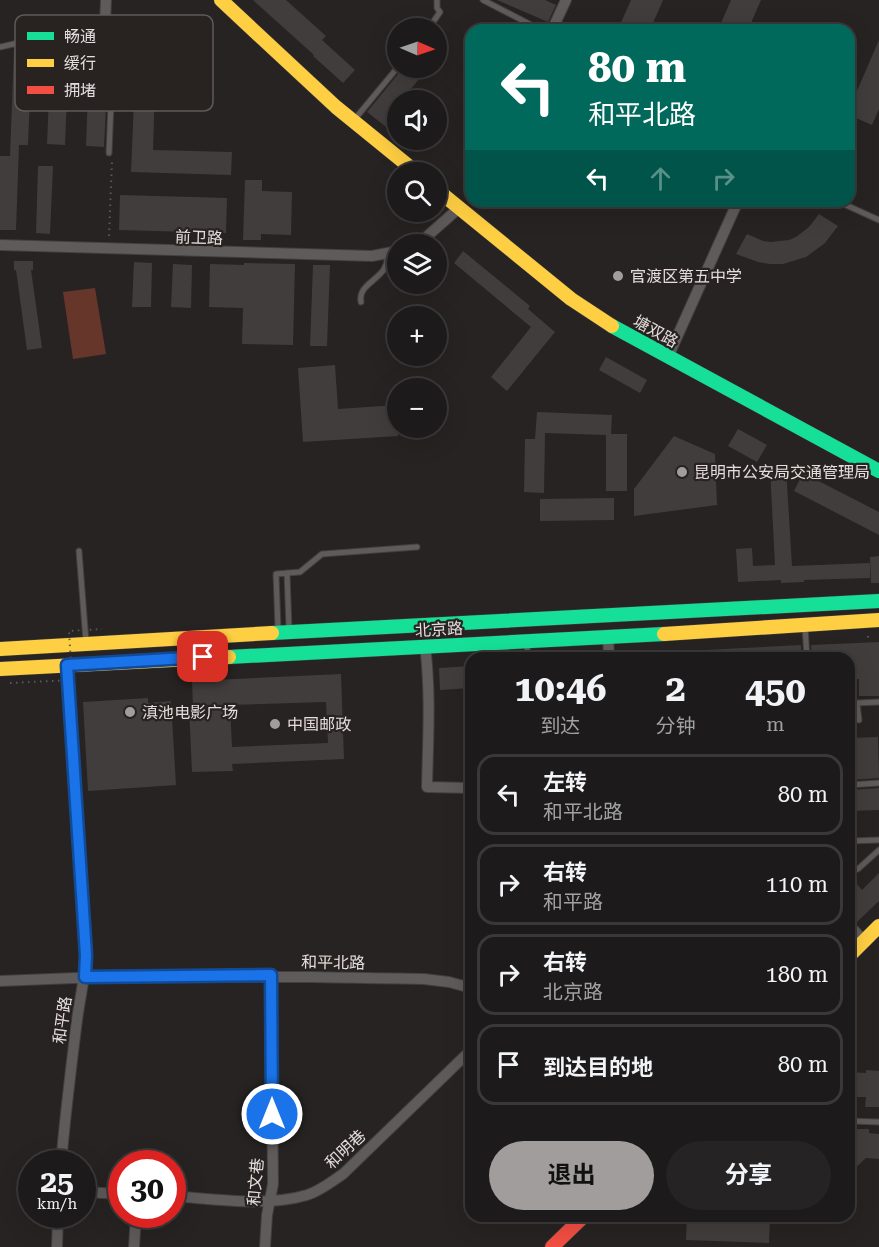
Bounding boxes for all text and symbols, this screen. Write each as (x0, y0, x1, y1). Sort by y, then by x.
legend (15, 15, 213, 111)
north arrow (387, 18, 447, 78)
map controls (387, 18, 447, 438)
text: 畅通 (64, 27, 96, 46)
text: 80 m (588, 43, 686, 92)
icon: left (489, 48, 567, 126)
text: 缓行 (64, 54, 96, 73)
text: 拥堵 (64, 81, 96, 100)
button: sound (387, 90, 447, 150)
text: 和平北路 (588, 99, 696, 131)
button: search (387, 162, 447, 222)
icon: left (581, 162, 614, 195)
icon: ahead (644, 162, 677, 195)
icon: right (707, 162, 740, 195)
street label: 前卫路 (175, 227, 223, 248)
button: layers (387, 234, 447, 294)
place label: 官渡区第五中学 (630, 267, 742, 286)
marker: 官渡区第五中学 (611, 269, 625, 283)
button: + (387, 306, 447, 366)
street label: 塘双路 (630, 311, 681, 351)
button: − (387, 378, 447, 438)
place label: 昆明市公安局交通管理局 (694, 463, 870, 482)
marker: 昆明市公安局交通管理局 (675, 465, 689, 479)
street label: 北京路 (415, 619, 463, 640)
pin (177, 631, 228, 682)
icon: arrive (186, 640, 219, 673)
text: 10:46 (514, 668, 606, 710)
text: 2 (666, 668, 686, 710)
text: 450 (745, 670, 806, 712)
place label: 滇池电影广场 (142, 703, 238, 722)
marker: 滇池电影广场 (123, 705, 137, 719)
text: m (766, 712, 784, 736)
text: 到达 (540, 714, 580, 738)
text: 分钟 (656, 714, 696, 738)
place label: 中国邮政 (287, 715, 351, 734)
marker: 中国邮政 (268, 717, 282, 731)
text: 左转 (543, 770, 587, 795)
icon: left (492, 778, 525, 811)
text: 80 m (778, 782, 828, 807)
text: 和平北路 (543, 800, 623, 824)
text: 右转 (543, 860, 587, 885)
icon: right (492, 868, 525, 901)
text: 110 m (765, 872, 828, 897)
text: 和平路 (543, 890, 603, 914)
text: 右转 (543, 950, 587, 975)
street label: 和平北路 (301, 952, 365, 973)
icon: right (492, 958, 525, 991)
text: 180 m (765, 962, 828, 987)
text: 北京路 (543, 980, 603, 1004)
street label: 和平路 (50, 995, 75, 1045)
icon: arrive (492, 1048, 525, 1081)
text: 80 m (778, 1052, 828, 1077)
text: 到达目的地 (543, 1055, 653, 1080)
position arrow (240, 1082, 304, 1146)
street label: 和明巷 (321, 1126, 369, 1173)
button: 退出 (489, 1141, 654, 1210)
button: 分享 (666, 1141, 831, 1210)
speed limit sign: 30 (108, 1150, 186, 1228)
street label: 和文巷 (244, 1157, 267, 1207)
text: 25 (40, 1164, 74, 1199)
text: km/h (37, 1195, 77, 1213)

